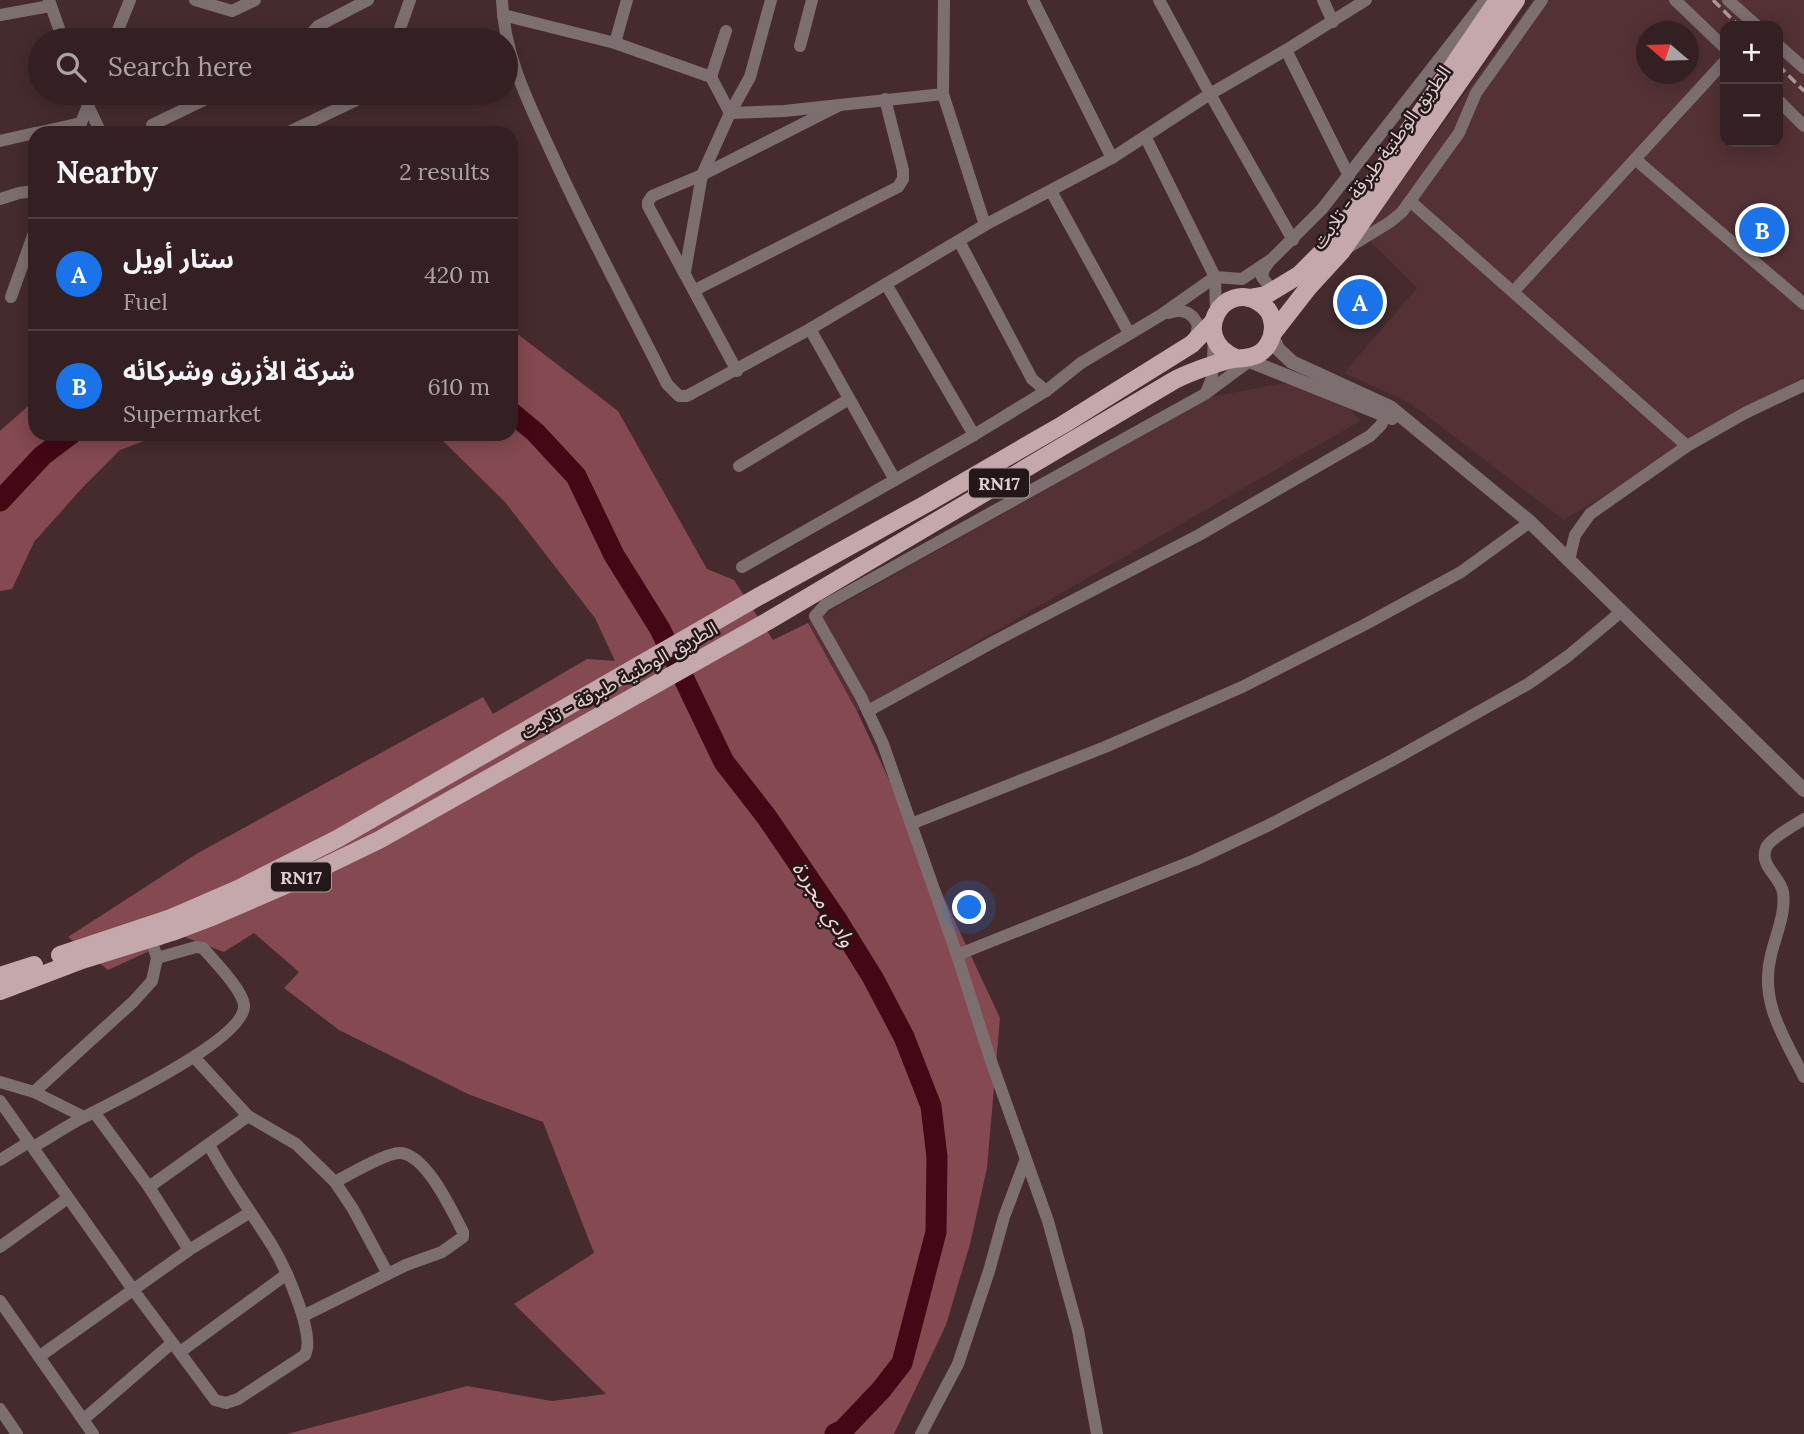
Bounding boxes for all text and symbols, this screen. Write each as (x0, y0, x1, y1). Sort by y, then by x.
north arrow (1636, 21, 1699, 84)
map controls (1720, 21, 1783, 147)
button: + (1720, 21, 1783, 84)
search box (28, 28, 518, 105)
icon: search (52, 48, 90, 86)
text: Search here (108, 50, 252, 83)
street label: الطريق الوطنية طبرقة - تلابت (1306, 60, 1456, 254)
button: − (1720, 84, 1783, 147)
text: Nearby (56, 153, 158, 191)
text: 2 results (399, 157, 490, 186)
pin: B (1739, 204, 1785, 256)
text: ستار أويل (123, 242, 234, 275)
text: A (71, 260, 87, 289)
text: 420 m (424, 260, 490, 289)
pin: A (1337, 276, 1383, 328)
text: Fuel (123, 287, 168, 316)
text: شركة الأزرق وشركائه (123, 354, 355, 387)
text: B (71, 372, 87, 401)
text: 610 m (427, 372, 490, 401)
text: Supermarket (123, 399, 261, 428)
road number: RN17 (969, 468, 1029, 498)
street label: الطريق الوطنية طبرقة - تلابت (516, 616, 722, 744)
water label: وادي مجردة (784, 856, 862, 953)
road number: RN17 (271, 862, 331, 892)
your location (952, 890, 986, 924)

